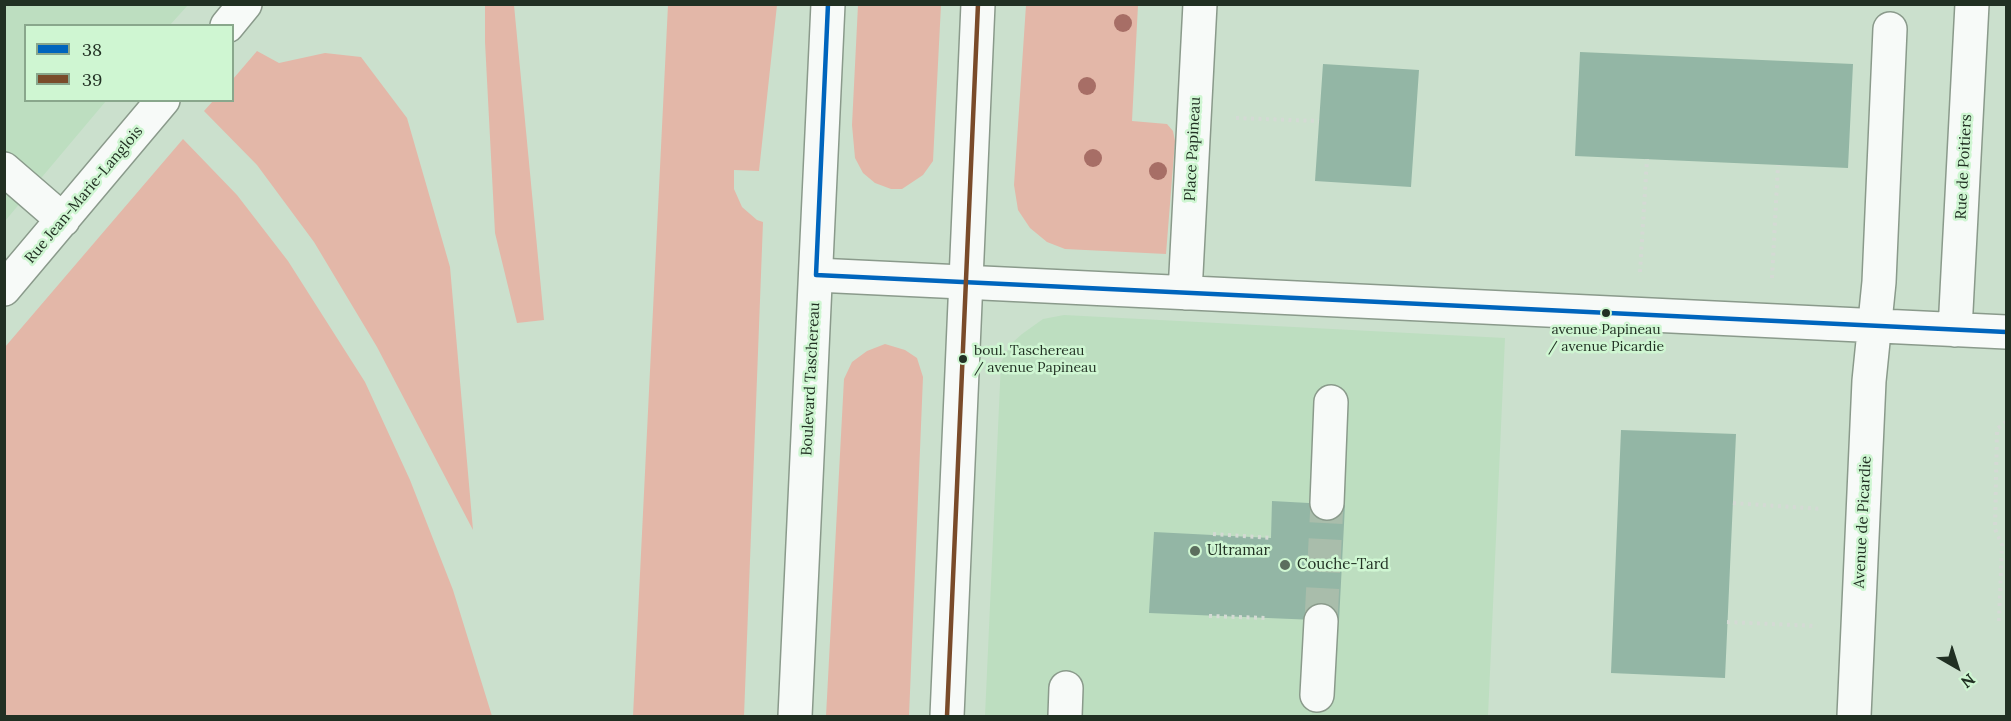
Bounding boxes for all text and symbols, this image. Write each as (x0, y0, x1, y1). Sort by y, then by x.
legend (24, 24, 234, 102)
text: 38 (82, 38, 102, 61)
text: 39 (82, 68, 102, 91)
street label: Place Papineau (1181, 96, 1205, 202)
street label: Rue de Poitiers (1952, 114, 1976, 220)
street label: Rue Jean-Marie-Langlois (21, 123, 147, 267)
street label: Boulevard Taschereau (798, 302, 824, 456)
marker: avenue Papineau / avenue Picardie (1600, 307, 1612, 319)
place label: avenue Papineau / avenue Picardie (1548, 322, 1664, 354)
place label: boul. Taschereau / avenue Papineau (974, 343, 1097, 376)
marker: boul. Taschereau / avenue Papineau (957, 353, 969, 365)
street label: Avenue de Picardie (1851, 455, 1875, 589)
place label: Ultramar (1207, 542, 1270, 560)
marker: Ultramar (1188, 544, 1202, 558)
place label: Couche-Tard (1297, 556, 1389, 574)
marker: Couche-Tard (1278, 558, 1292, 572)
north arrow (1927, 637, 1987, 697)
text: N (1957, 669, 1979, 693)

